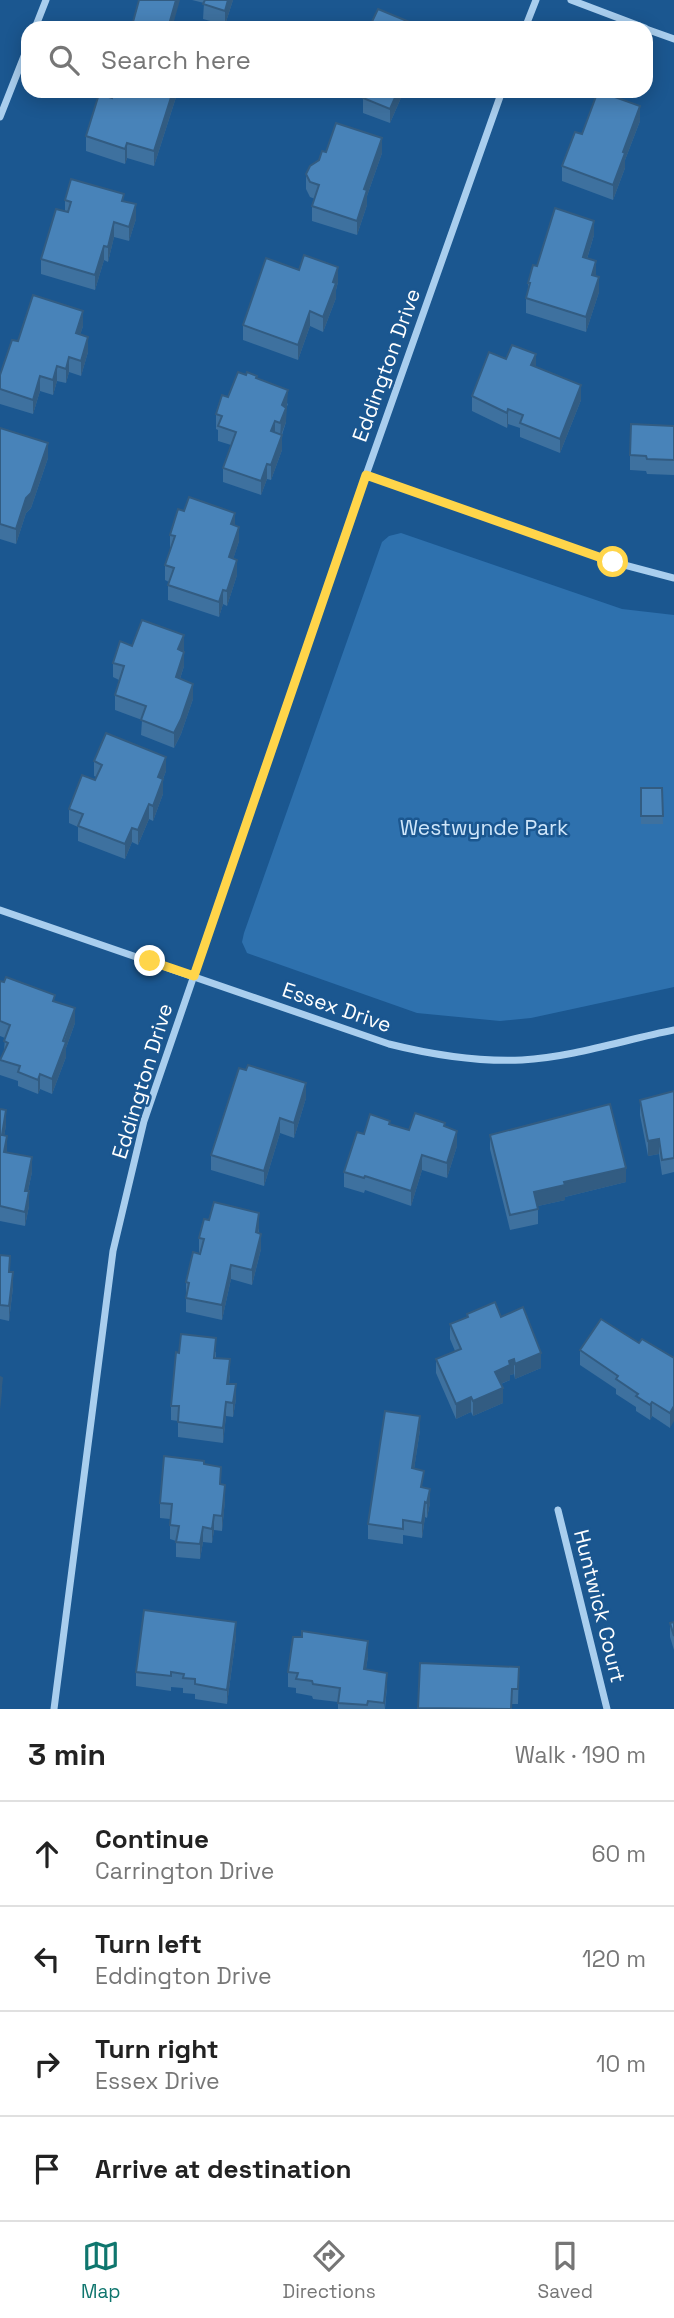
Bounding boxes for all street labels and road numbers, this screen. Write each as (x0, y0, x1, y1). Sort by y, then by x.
street label: Eddington Drive (346, 285, 426, 445)
street label: Essex Drive (279, 976, 395, 1038)
street label: Eddington Drive (106, 1000, 178, 1162)
street label: Huntwick Court (568, 1527, 632, 1685)

